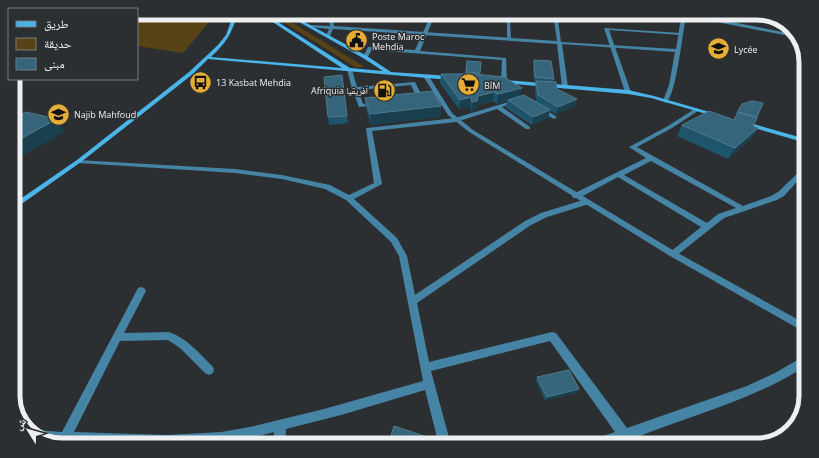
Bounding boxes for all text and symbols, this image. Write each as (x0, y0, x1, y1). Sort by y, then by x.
legend (8, 8, 138, 80)
text: طريق (44, 15, 69, 32)
public building icon: Poste Maroc Mehdia (344, 28, 370, 54)
place label: Poste Maroc Mehdia (372, 30, 425, 53)
text: حديقة (44, 35, 72, 52)
school or university icon: Lycée (705, 36, 731, 62)
place label: Lycée (734, 43, 758, 56)
text: مبنى (44, 55, 65, 72)
bus stop icon: 13 Kasbat Mehdia (187, 69, 213, 95)
supermarket icon: BİM (456, 72, 482, 98)
place label: 13 Kasbat Mehdia (216, 76, 291, 89)
fuel station icon: Afriquia أفريقيا (371, 77, 397, 103)
place label: BİM (484, 79, 500, 92)
place label: Afriquia أفريقيا (311, 84, 368, 97)
school or university icon: Najib Mahfoud (45, 101, 71, 127)
place label: Najib Mahfoud (74, 108, 136, 121)
north arrow (8, 410, 48, 450)
text: ش (10, 414, 30, 433)

